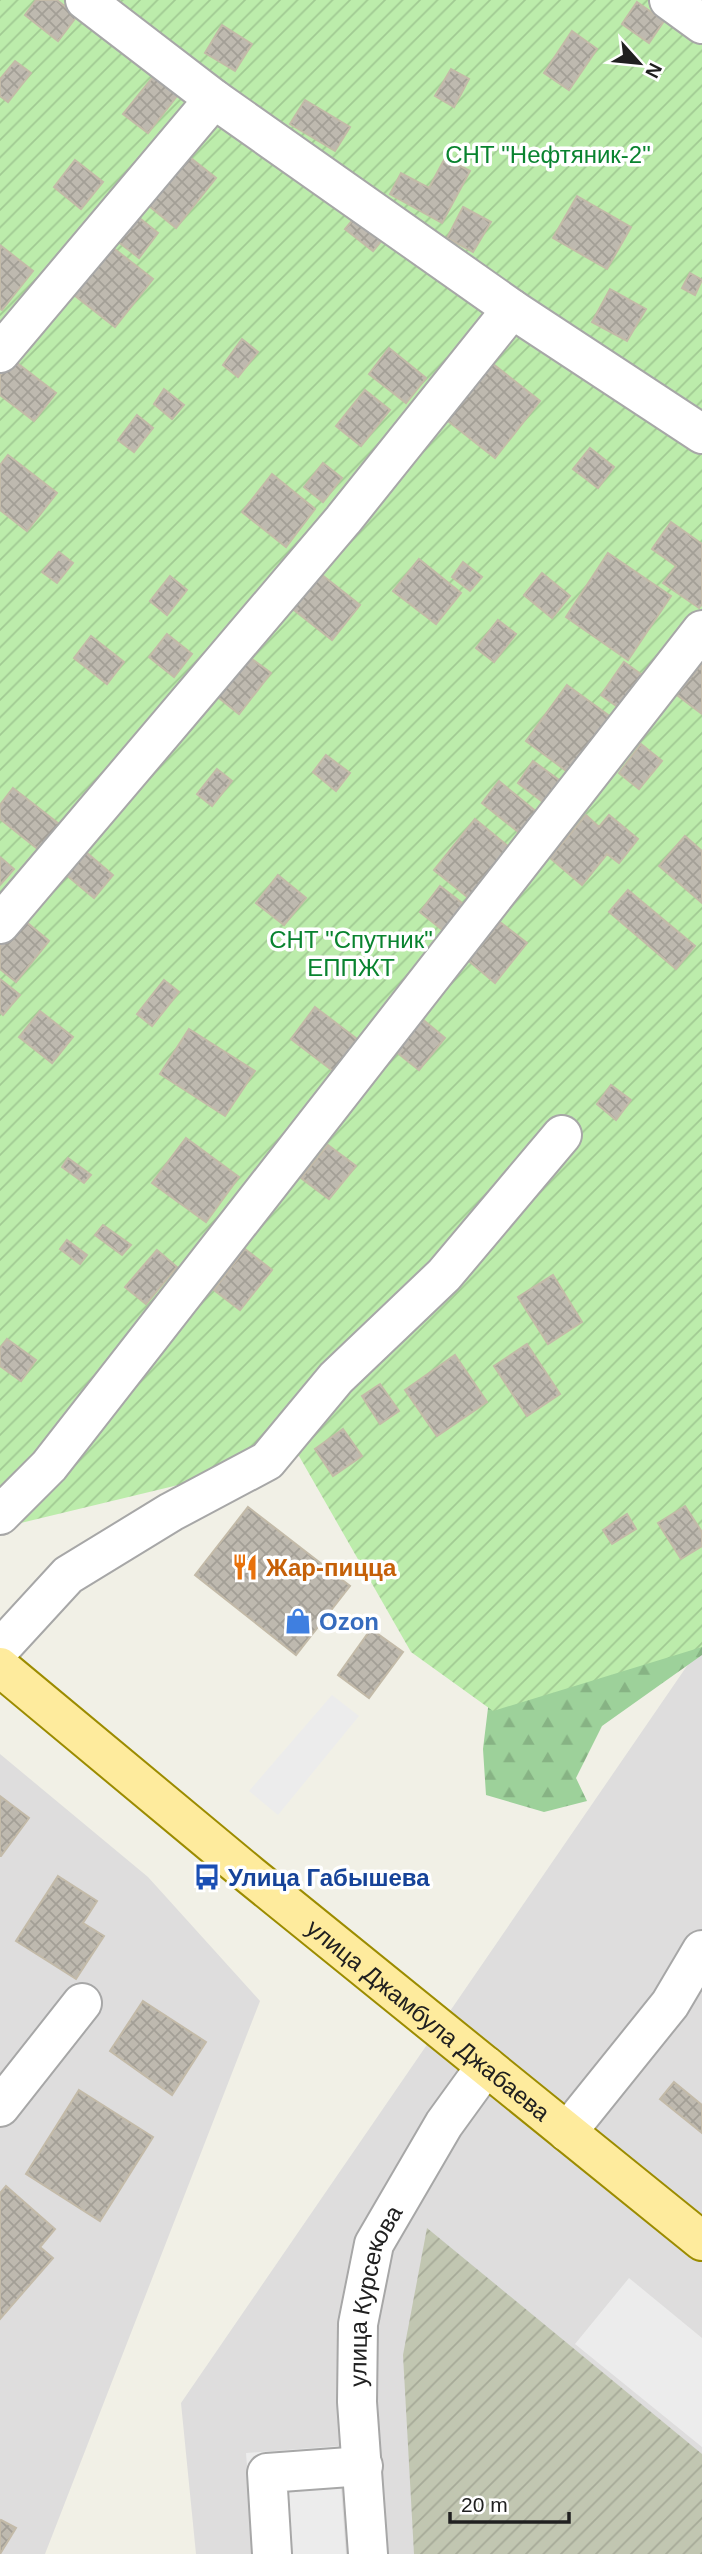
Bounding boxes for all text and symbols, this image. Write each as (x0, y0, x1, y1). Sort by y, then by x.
north arrow (604, 28, 674, 98)
text: N (641, 60, 666, 81)
park label: СНТ "Нефтяник-2" (445, 141, 651, 168)
park label: СНТ "Спутник" ЕППЖТ (269, 926, 433, 981)
restaurant icon: Жар-пицца (230, 1552, 260, 1582)
place label: Жар-пицца (265, 1554, 397, 1581)
shop icon: Ozon (283, 1606, 313, 1636)
place label: Ozon (319, 1608, 379, 1635)
bus stop icon: Улица Габышева (192, 1862, 222, 1892)
place label: Улица Габышева (228, 1864, 430, 1891)
street label: улица Джамбула Джабаева (302, 1913, 556, 2126)
street label: улица Курсекова (344, 2200, 407, 2387)
scale bar (450, 2480, 569, 2524)
text: 20 m (461, 2493, 508, 2516)

